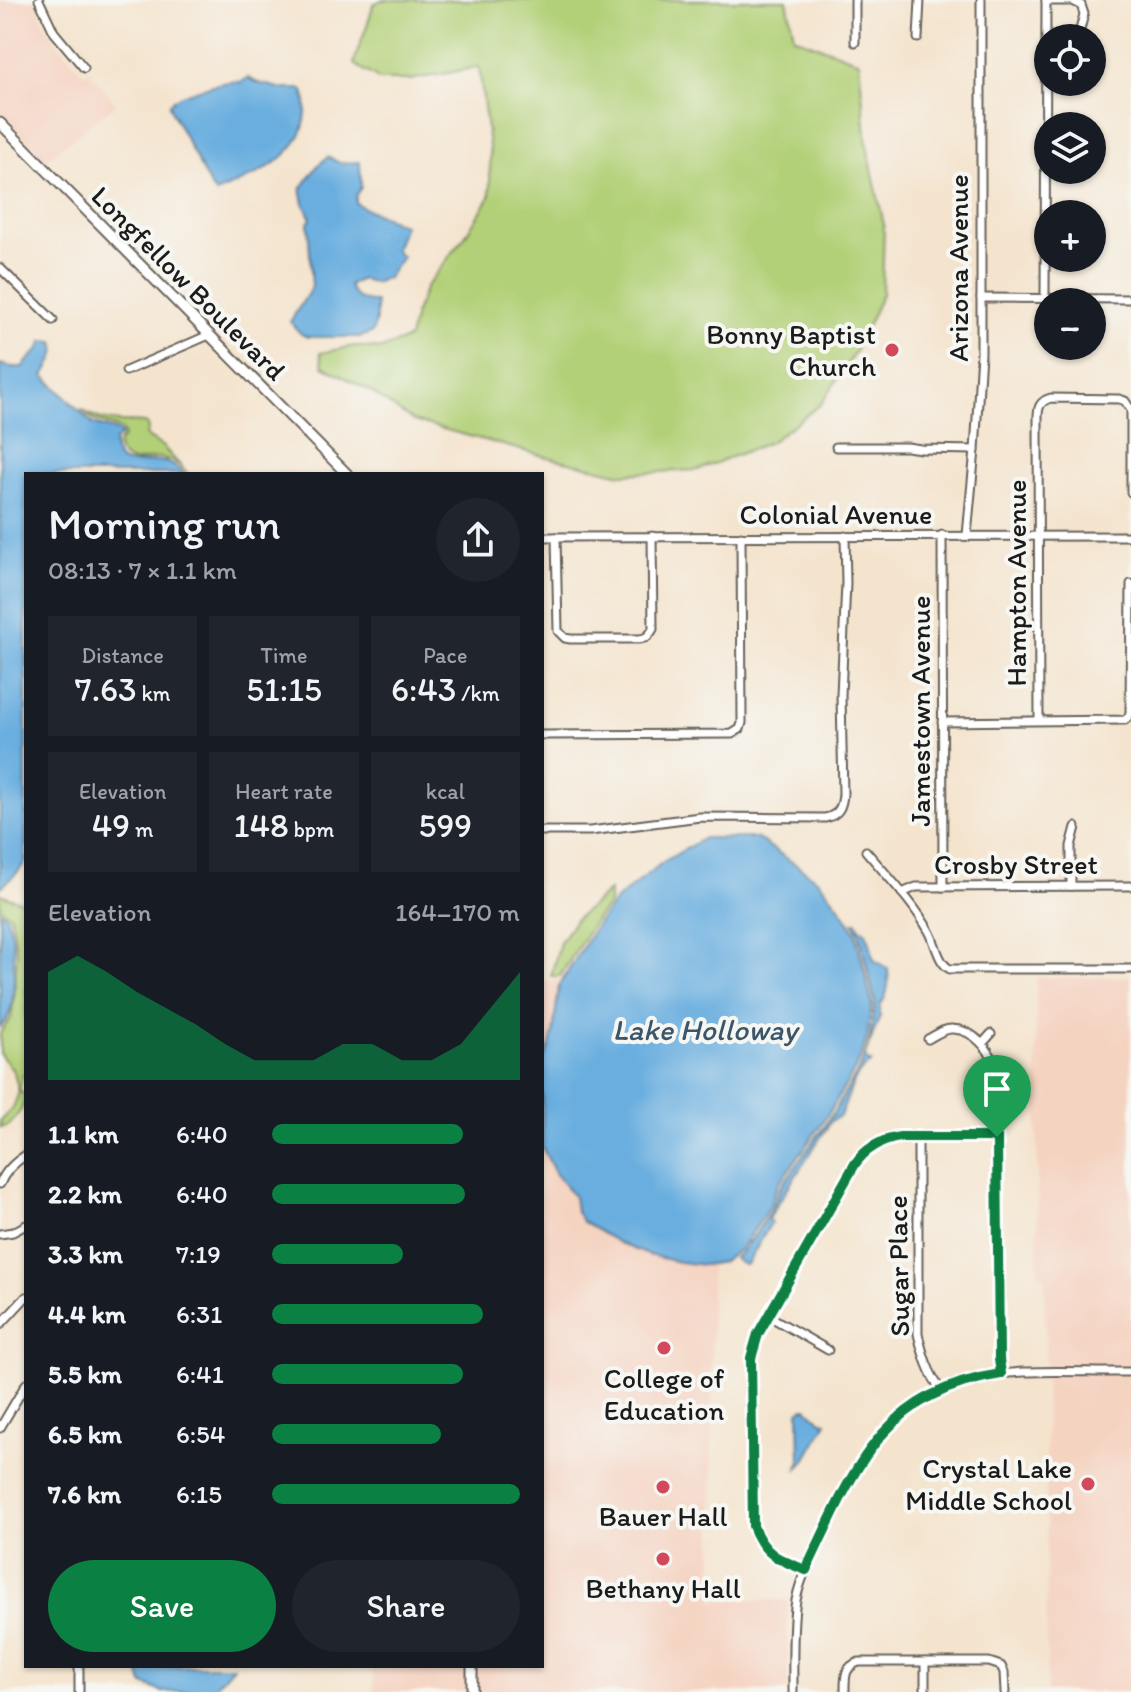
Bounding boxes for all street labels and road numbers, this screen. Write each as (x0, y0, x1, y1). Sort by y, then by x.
street label: Arizona Avenue (941, 174, 975, 362)
street label: Longfellow Boulevard (85, 179, 294, 388)
street label: Hampton Avenue (999, 479, 1033, 687)
street label: Colonial Avenue (740, 497, 932, 531)
street label: Jamestown Avenue (903, 596, 937, 826)
street label: Crosby Street (934, 847, 1098, 881)
street label: Sugar Place (880, 1195, 916, 1337)

